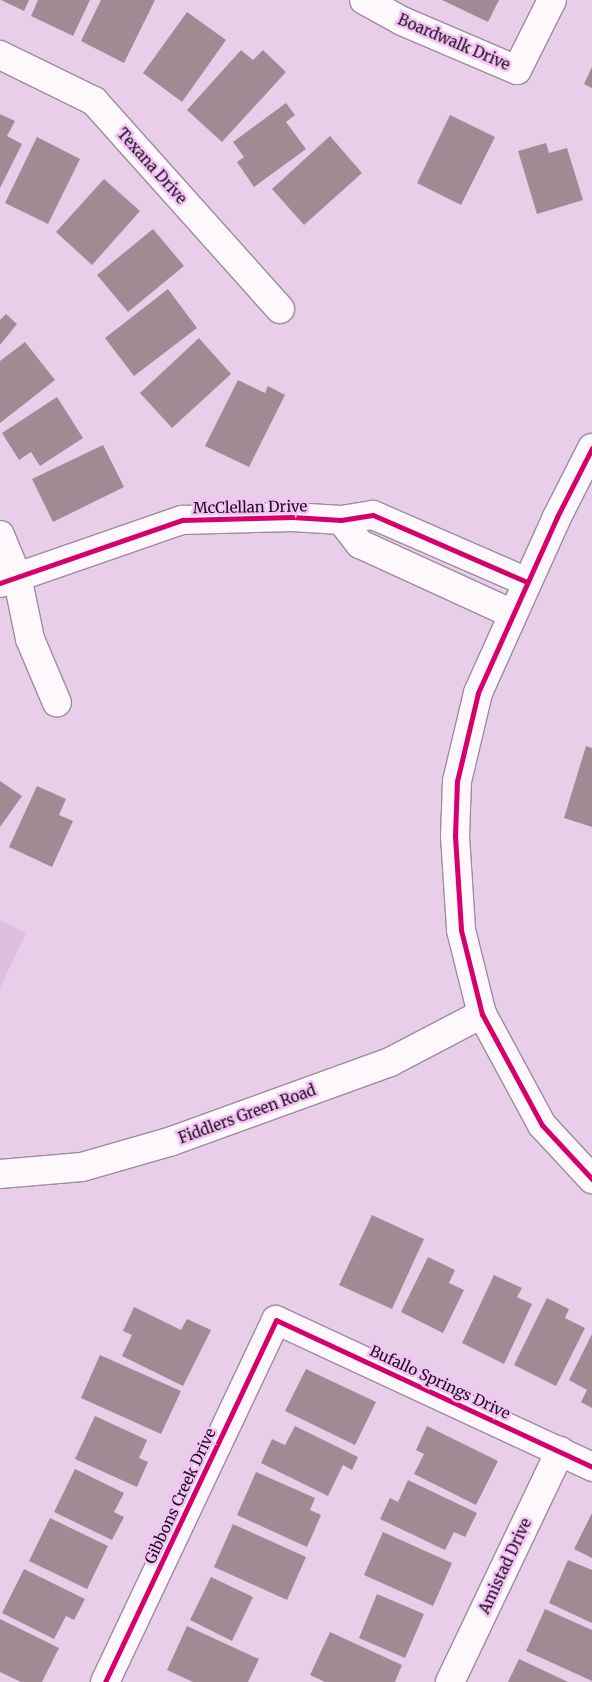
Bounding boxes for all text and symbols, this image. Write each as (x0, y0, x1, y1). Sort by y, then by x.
street label: Boardwalk Drive (395, 10, 513, 74)
street label: Texana Drive (113, 125, 191, 207)
street label: McClellan Drive (193, 497, 307, 517)
street label: Fiddlers Green Road (176, 1081, 318, 1147)
street label: Bufallo Springs Drive (367, 1342, 513, 1422)
street label: Gibbons Creek Drive (141, 1425, 219, 1567)
street label: Amistad Drive (475, 1515, 535, 1617)

